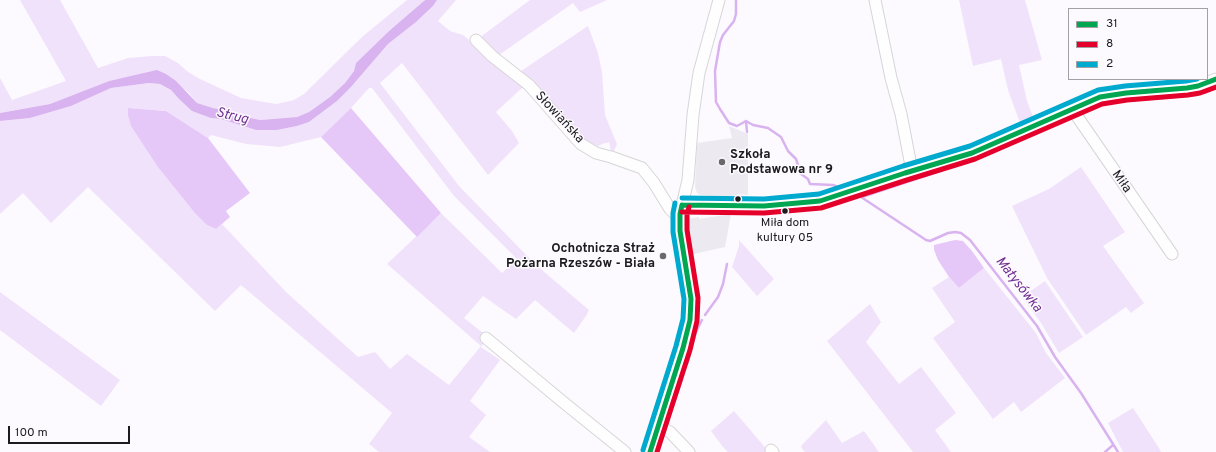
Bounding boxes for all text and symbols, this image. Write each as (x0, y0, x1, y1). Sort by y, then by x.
legend (1068, 8, 1208, 80)
text: 31 (1106, 16, 1118, 32)
text: 8 (1106, 36, 1113, 52)
text: 2 (1106, 56, 1113, 72)
street label: Słowiańska (531, 89, 587, 147)
water label: Strug (214, 105, 250, 129)
place label: Szkoła Podstawowa nr 9 (730, 147, 833, 178)
marker: Szkoła Podstawowa nr 9 (717, 157, 727, 167)
street label: Miła (1108, 168, 1134, 196)
unlabelled marker (733, 194, 743, 204)
marker: Miła dom kultury 05 (780, 206, 790, 216)
place label: Miła dom kultury 05 (757, 217, 813, 245)
place label: Ochotnicza Straż Pożarna Rzeszów - Biała (506, 241, 655, 272)
marker: Ochotnicza Straż Pożarna Rzeszów - Biała (658, 251, 668, 261)
water label: Matysówka (991, 254, 1045, 316)
scale bar (10, 418, 132, 444)
text: 100 m (15, 425, 48, 441)

